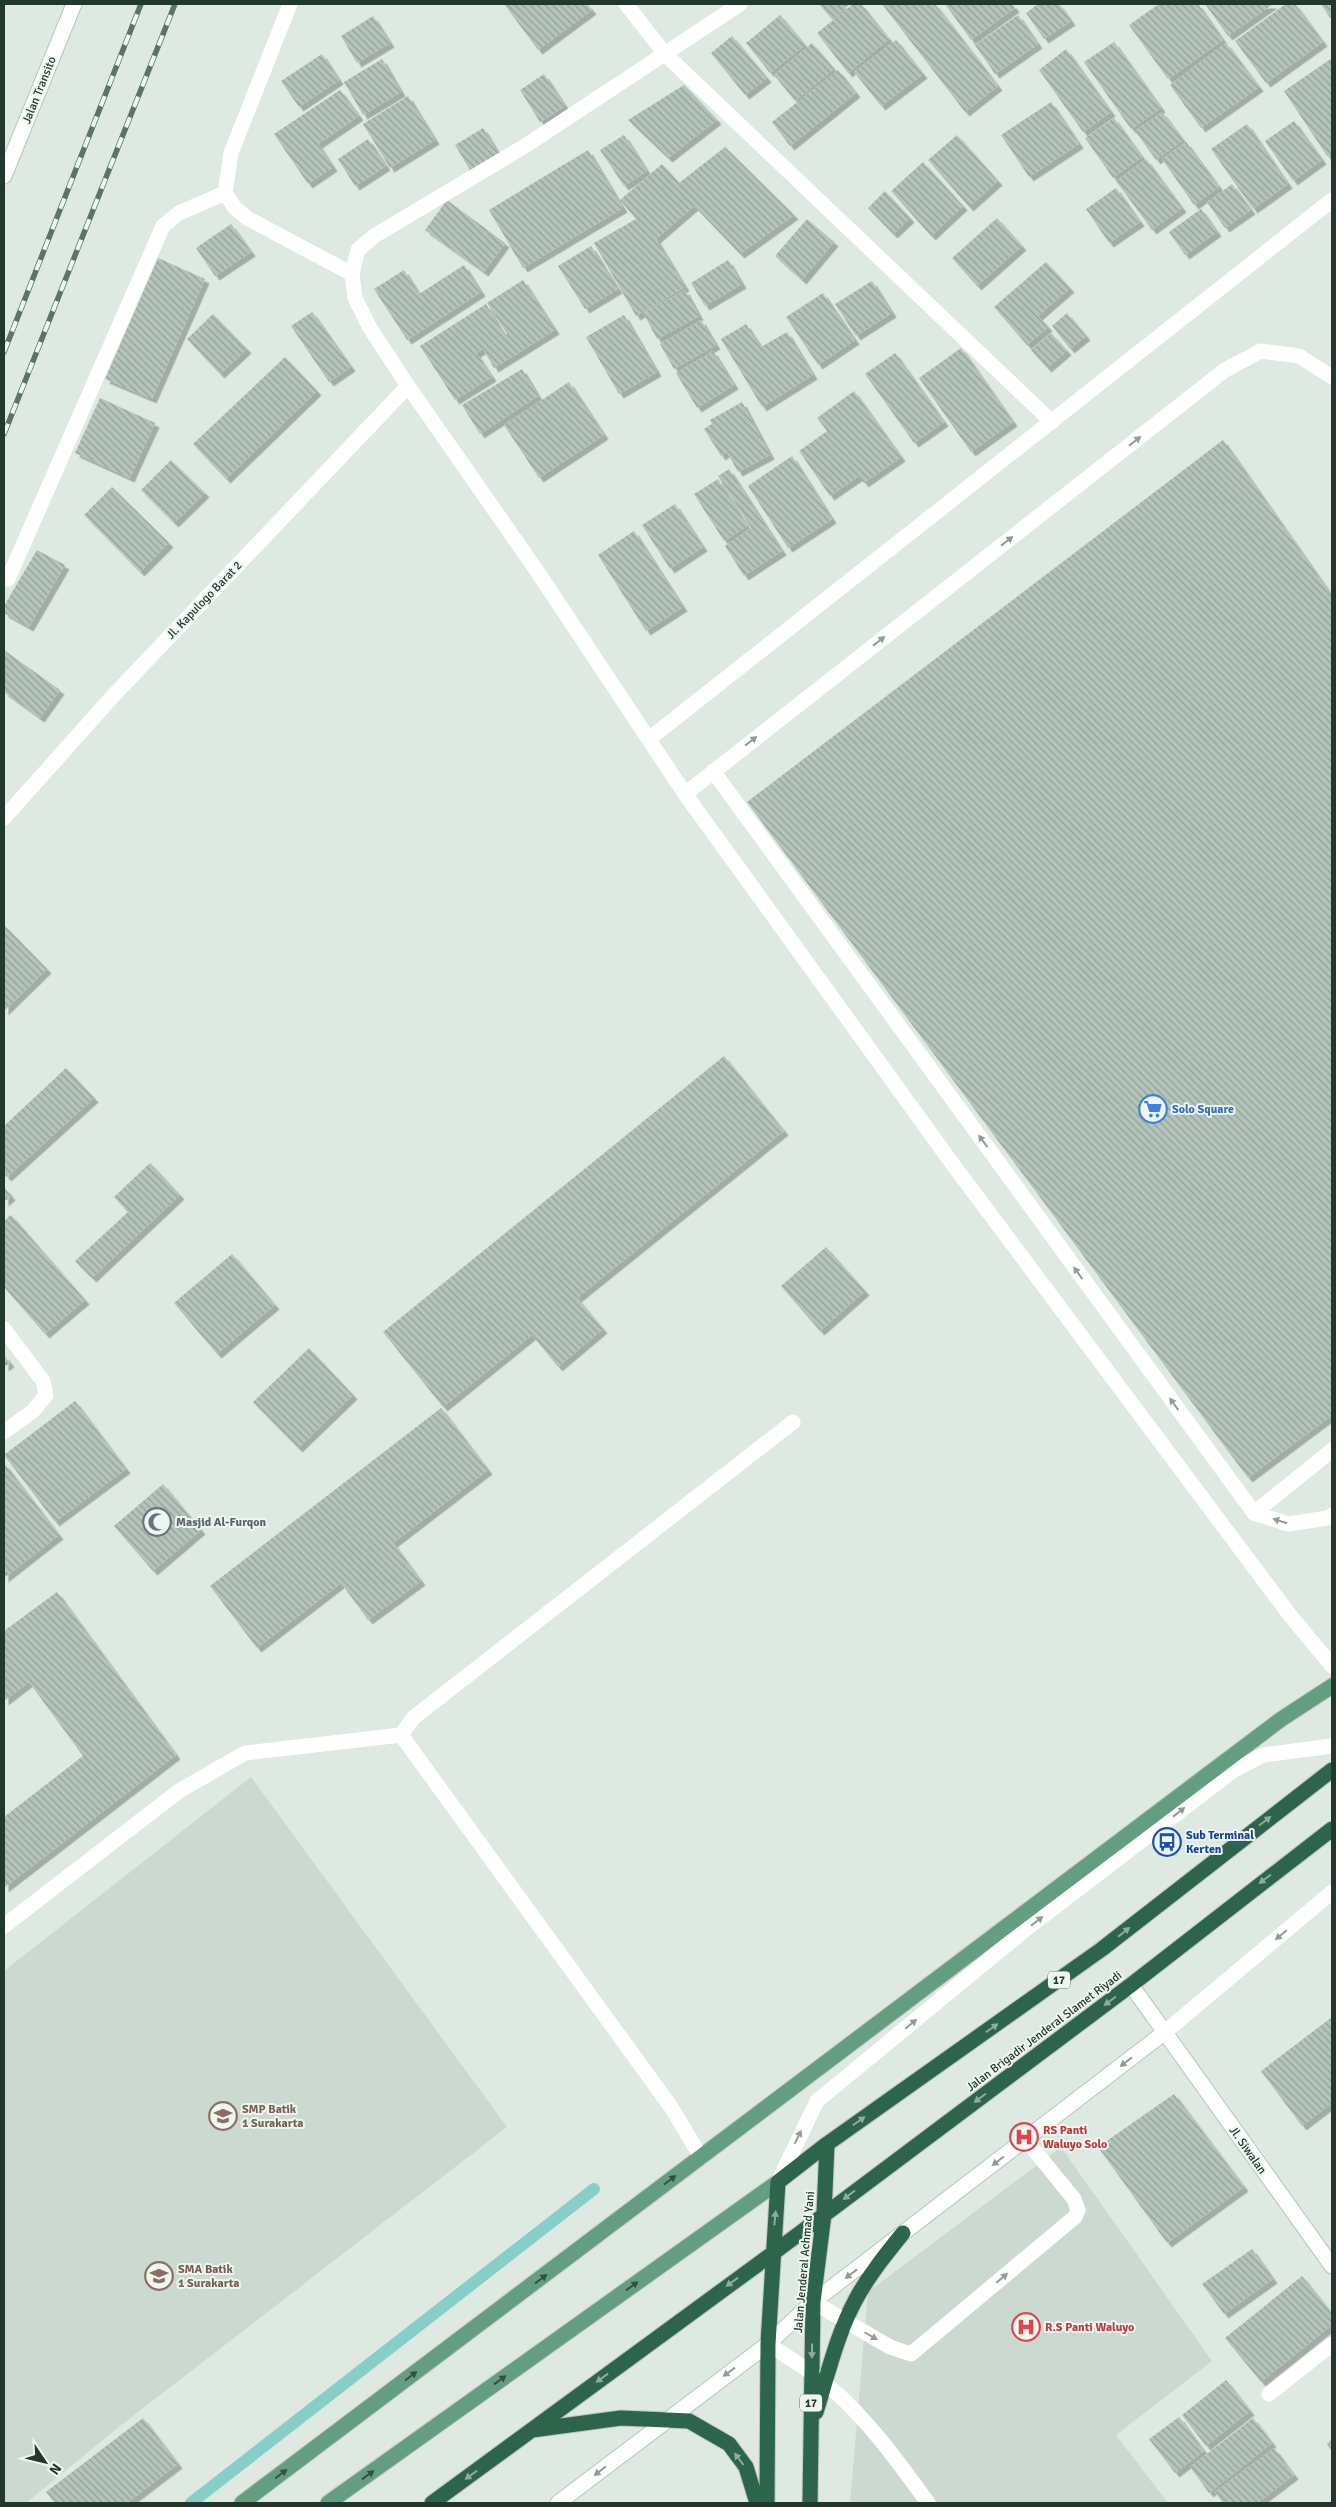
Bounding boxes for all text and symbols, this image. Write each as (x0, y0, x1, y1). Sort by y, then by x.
street label: Jalan Transito (19, 54, 60, 126)
one-way arrow (1128, 435, 1141, 446)
one-way arrow (1000, 536, 1014, 546)
street label: Jl. Kapulogo Barat 2 (163, 558, 245, 642)
one-way arrow (872, 636, 885, 647)
one-way arrow (744, 736, 757, 747)
supermarket icon: Solo Square (1138, 1094, 1168, 1124)
place label: Solo Square (1172, 1102, 1234, 1117)
one-way arrow (978, 1134, 988, 1148)
one-way arrow (1073, 1267, 1084, 1280)
one-way arrow (1169, 1397, 1179, 1411)
mosque icon: Masjid Al-Furqon (142, 1507, 172, 1537)
place label: Masjid Al-Furqon (176, 1515, 267, 1530)
one-way arrow (1272, 1517, 1287, 1525)
one-way arrow (1173, 1806, 1186, 1817)
one-way arrow (1258, 1816, 1271, 1827)
bus stop icon: Sub Terminal Kerten (1152, 1827, 1182, 1857)
place label: Sub Terminal Kerten (1186, 1828, 1254, 1857)
one-way arrow (1259, 1874, 1272, 1885)
one-way arrow (1030, 1916, 1044, 1926)
one-way arrow (1117, 1927, 1130, 1938)
one-way arrow (1276, 1929, 1288, 1941)
street label: Jalan Brigadir Jenderal Slamet Riyadi (964, 1968, 1125, 2095)
road number: 17 (1048, 1972, 1070, 1988)
one-way arrow (1103, 1996, 1117, 2006)
one-way arrow (904, 2018, 917, 2029)
one-way arrow (985, 2022, 998, 2033)
one-way arrow (1120, 2057, 1133, 2068)
one-way arrow (973, 2093, 987, 2103)
school or university icon: SMP Batik 1 Surakarta (208, 2101, 238, 2131)
place label: SMP Batik 1 Surakarta (242, 2102, 304, 2131)
one-way arrow (853, 2117, 866, 2127)
hospital icon: RS Panti Waluyo Solo (1009, 2122, 1039, 2152)
place label: RS Panti Waluyo Solo (1043, 2123, 1107, 2152)
street label: Jl. Siwalan (1226, 2123, 1270, 2177)
one-way arrow (794, 2130, 803, 2145)
one-way arrow (991, 2156, 1004, 2167)
one-way arrow (663, 2175, 676, 2186)
one-way arrow (843, 2190, 856, 2201)
street label: Jalan Jenderal Achmad Yani (791, 2191, 818, 2334)
one-way arrow (771, 2209, 779, 2225)
school or university icon: SMA Batik 1 Surakarta (144, 2261, 174, 2291)
place label: SMA Batik 1 Surakarta (178, 2262, 240, 2291)
one-way arrow (844, 2268, 857, 2279)
one-way arrow (534, 2273, 547, 2284)
one-way arrow (995, 2273, 1008, 2284)
one-way arrow (726, 2277, 739, 2287)
one-way arrow (625, 2281, 639, 2291)
hospital icon: R.S Panti Waluyo (1011, 2312, 1041, 2342)
place label: R.S Panti Waluyo (1045, 2320, 1134, 2335)
one-way arrow (864, 2331, 877, 2340)
one-way arrow (808, 2343, 816, 2359)
one-way arrow (722, 2367, 736, 2377)
one-way arrow (404, 2371, 417, 2382)
one-way arrow (595, 2373, 608, 2383)
one-way arrow (493, 2375, 506, 2386)
road number: 17 (800, 2394, 822, 2412)
north arrow (20, 2437, 70, 2487)
one-way arrow (734, 2452, 745, 2465)
text: N (45, 2460, 65, 2478)
one-way arrow (594, 2466, 607, 2477)
one-way arrow (274, 2469, 288, 2479)
one-way arrow (361, 2470, 374, 2480)
one-way arrow (464, 2470, 478, 2480)

